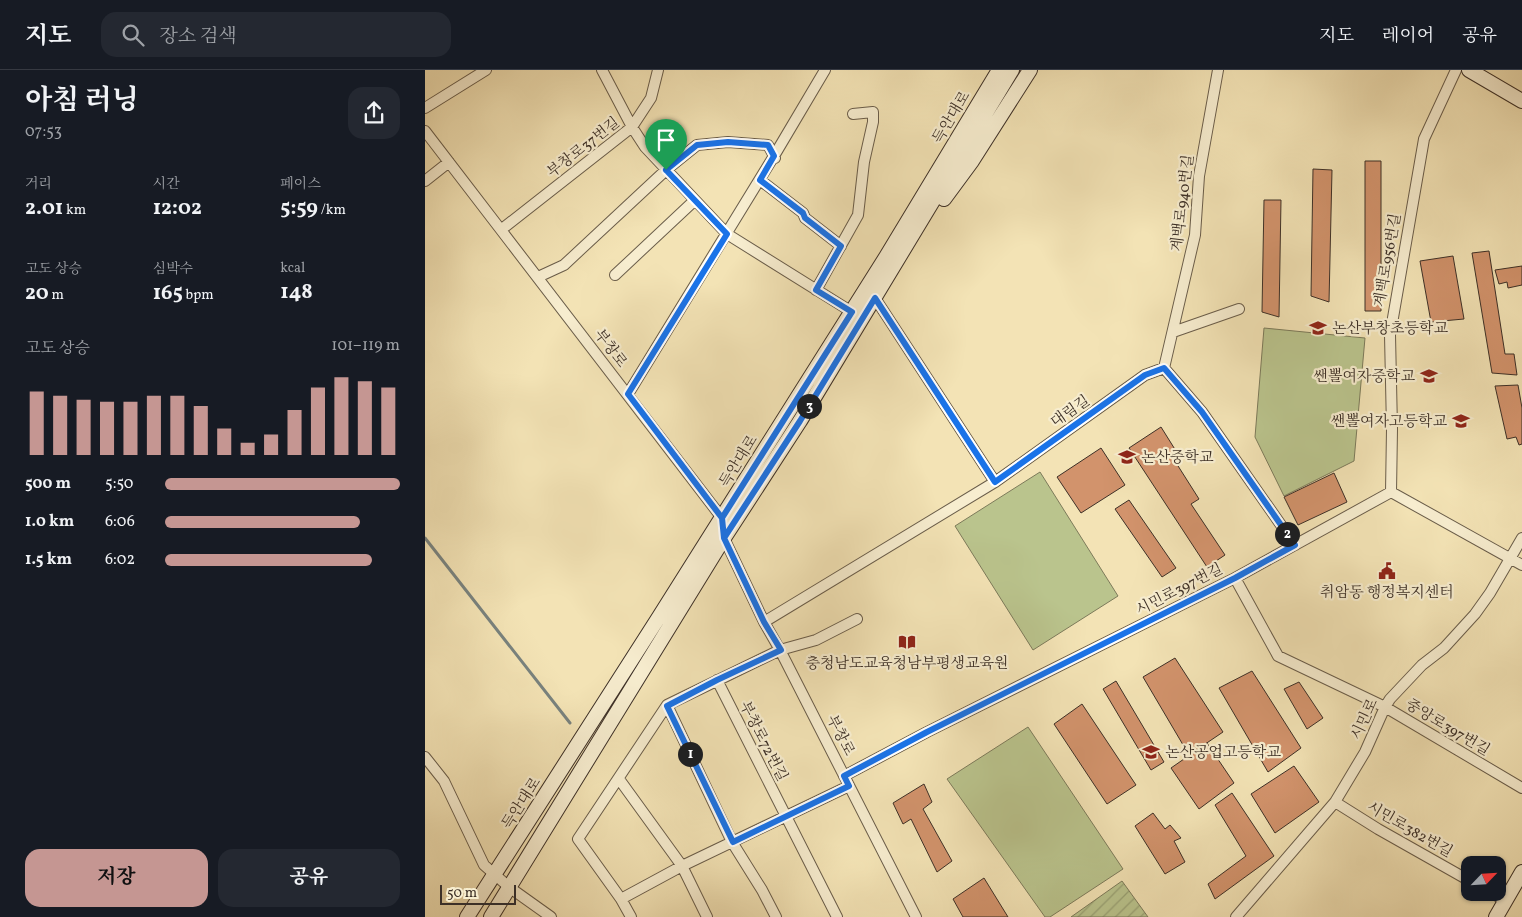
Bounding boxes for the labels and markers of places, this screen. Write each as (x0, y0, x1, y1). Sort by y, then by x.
pin (645, 119, 687, 170)
school or university icon: 논산부창초등학교 (1308, 318, 1328, 338)
place label: 논산부창초등학교 (1332, 319, 1448, 340)
school or university icon: 쌘뽈여자중학교 (1419, 366, 1439, 386)
place label: 쌘뽈여자중학교 (1314, 367, 1416, 388)
pin: 3 (797, 394, 821, 418)
school or university icon: 쌘뽈여자고등학교 (1451, 411, 1471, 431)
place label: 쌘뽈여자고등학교 (1331, 412, 1448, 433)
school or university icon: 논산중학교 (1117, 447, 1137, 467)
place label: 논산중학교 (1141, 448, 1214, 469)
pin: 2 (1275, 522, 1299, 546)
public building icon: 취암동 행정복지센터 (1377, 561, 1397, 581)
place label: 취암동 행정복지센터 (1320, 583, 1454, 604)
library icon: 충청남도교육청남부평생교육원 (897, 632, 917, 652)
place label: 충청남도교육청남부평생교육원 (806, 654, 1008, 675)
pin: 1 (677, 742, 703, 766)
school or university icon: 논산공업고등학교 (1141, 742, 1161, 762)
place label: 논산공업고등학교 (1165, 743, 1281, 764)

